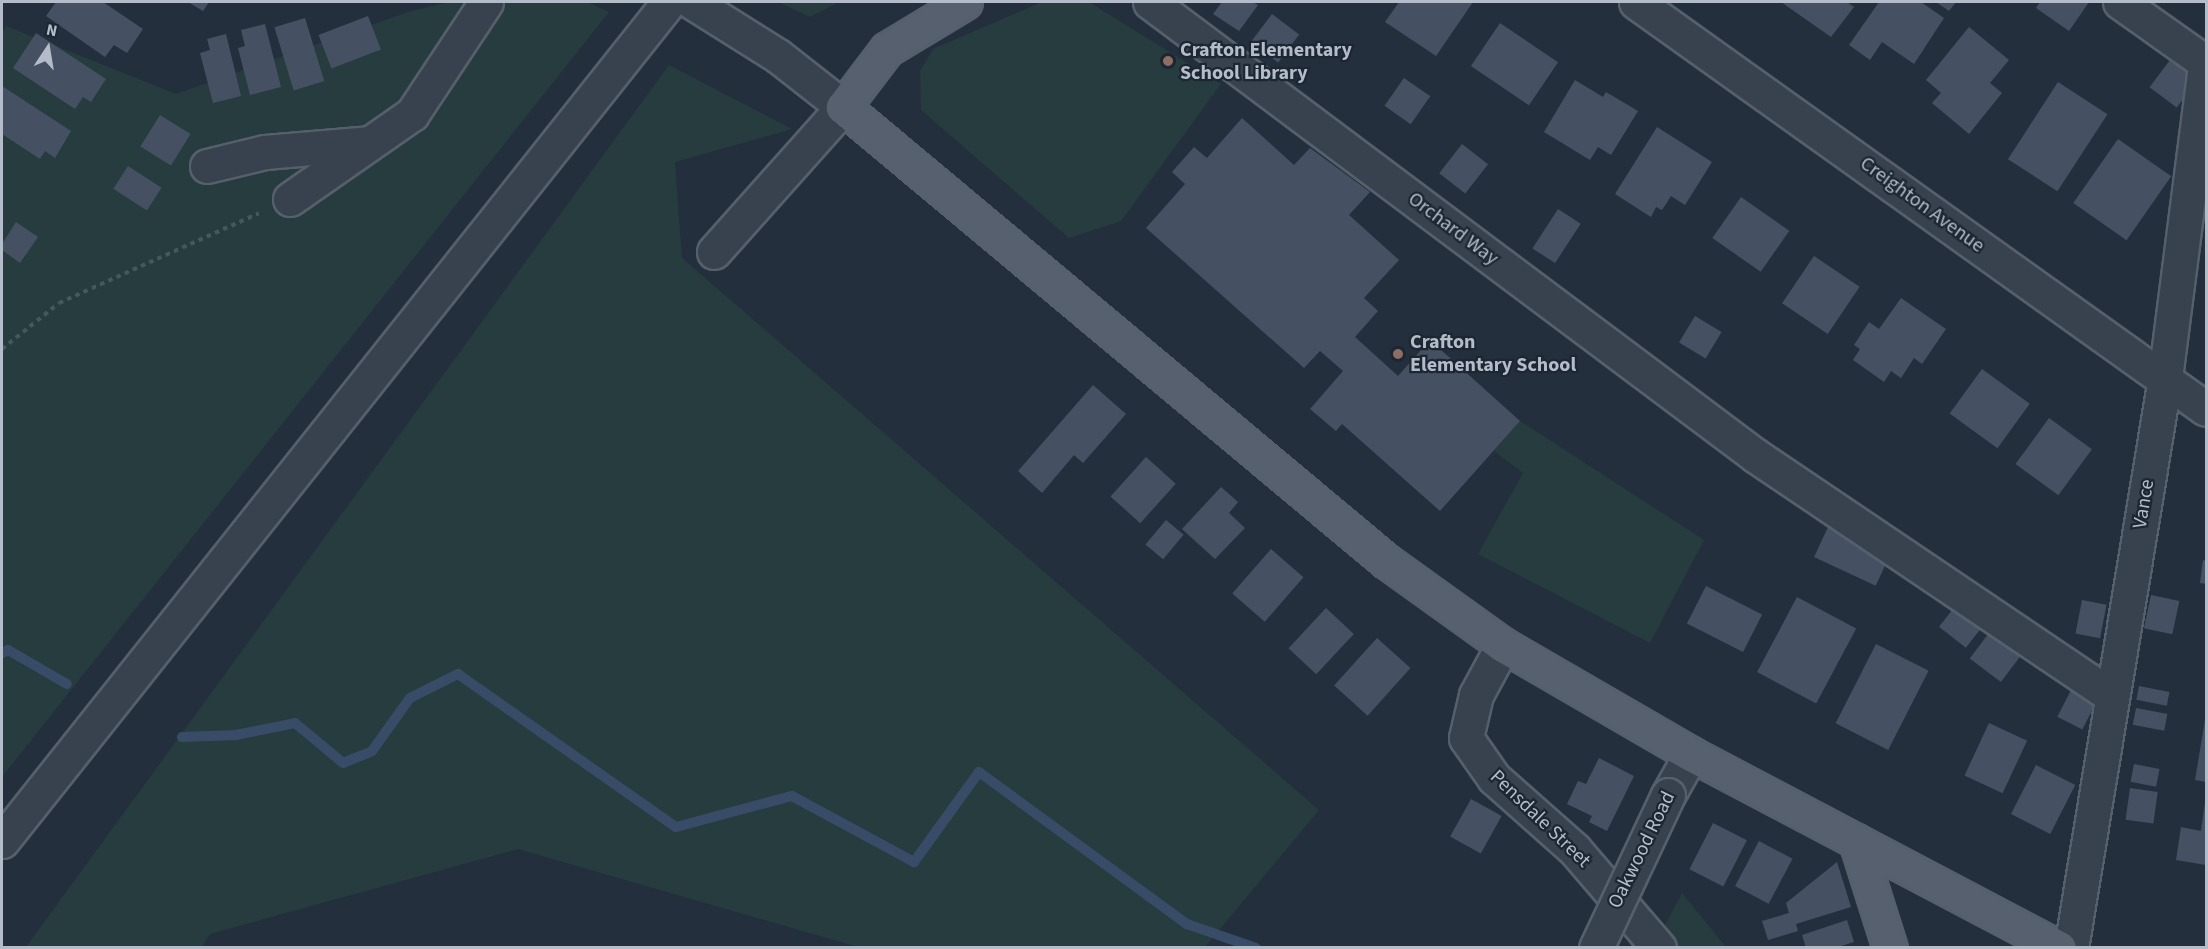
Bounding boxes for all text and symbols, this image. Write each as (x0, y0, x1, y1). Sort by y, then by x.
north arrow (18, 18, 78, 78)
text: N (44, 19, 59, 42)
place label: Crafton Elementary School Library (1180, 38, 1352, 85)
marker: Crafton Elementary School Library (1161, 54, 1175, 68)
street label: Creighton Avenue (1855, 152, 1989, 258)
street label: Orchard Way (1403, 187, 1503, 271)
place label: Crafton Elementary School (1410, 330, 1576, 377)
marker: Crafton Elementary School (1391, 347, 1405, 361)
street label: Vance (2128, 478, 2160, 530)
street label: Pensdale Street (1485, 765, 1595, 873)
street label: Oakwood Road (1603, 788, 1681, 912)

